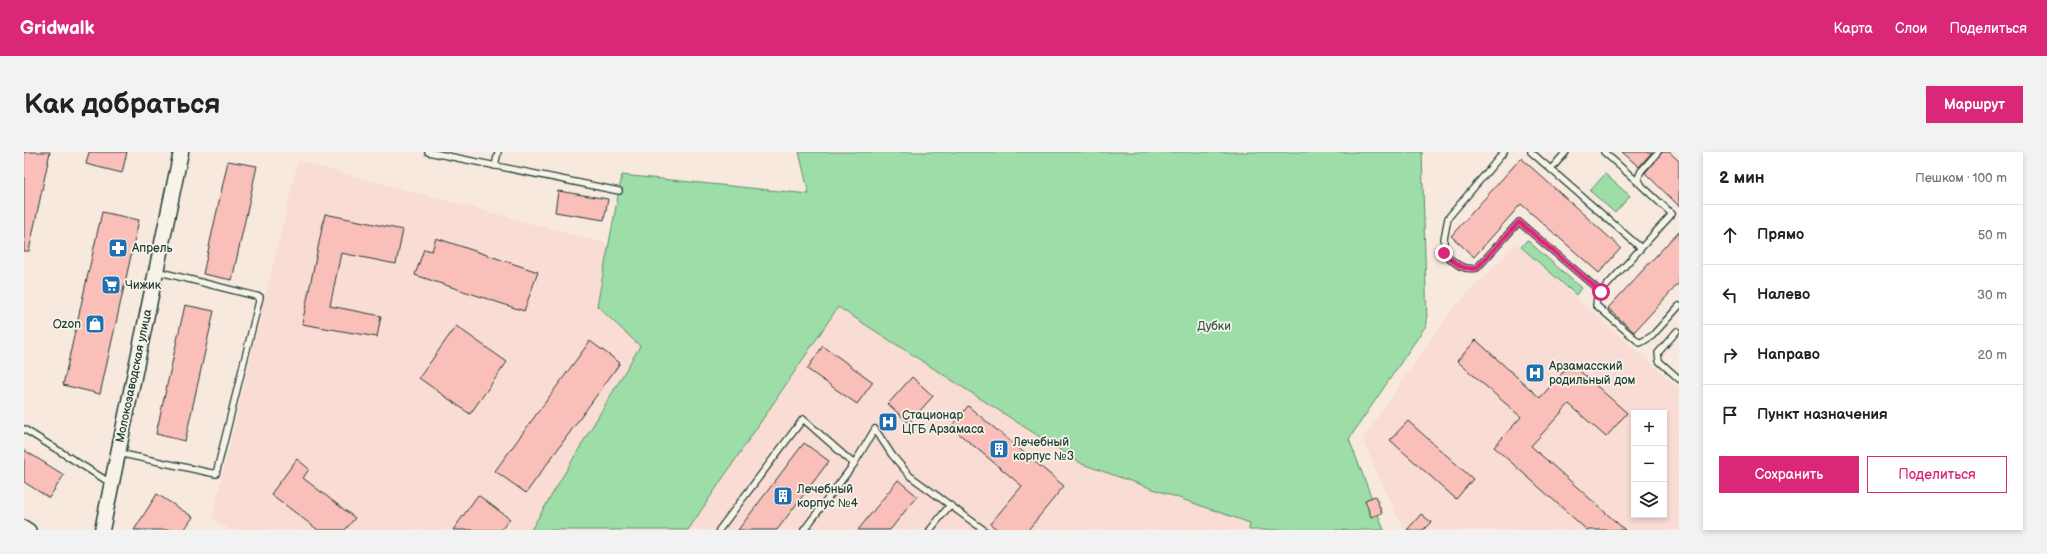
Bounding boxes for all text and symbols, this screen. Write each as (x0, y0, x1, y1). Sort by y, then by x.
text: Gridwalk (20, 17, 95, 40)
text: Карта (1833, 20, 1873, 37)
text: Слои (1895, 20, 1927, 37)
text: Поделиться (1949, 20, 2027, 37)
button: Маршрут (1926, 86, 2023, 123)
text: Как добраться (24, 88, 221, 121)
text: 2 мин (1719, 168, 1765, 188)
text: Пешком · 100 m (1915, 170, 2007, 186)
icon: ahead (1719, 224, 1741, 246)
text: Прямо (1757, 225, 1804, 244)
text: 50 m (1978, 227, 2007, 243)
pharmacy icon: Апрель (107, 237, 129, 259)
place label: Апрель (131, 241, 172, 256)
route end (1435, 244, 1453, 262)
supermarket icon: Чижик (100, 274, 122, 296)
place label: Чижик (125, 278, 162, 293)
route start (1592, 283, 1610, 301)
icon: left (1719, 284, 1741, 306)
text: Налево (1757, 285, 1810, 304)
text: 30 m (1977, 287, 2007, 303)
street label: Молокозаводская улица (113, 308, 155, 444)
shop icon: Ozon (84, 313, 106, 335)
place label: Ozon (53, 317, 81, 332)
park label: Дубки (1197, 319, 1231, 334)
icon: right (1719, 344, 1741, 366)
text: Направо (1757, 345, 1820, 364)
text: 20 m (1977, 347, 2007, 363)
place label: Арзамасский родильный дом (1548, 359, 1636, 388)
hospital icon: Арзамасский родильный дом (1524, 362, 1546, 384)
icon: arrive (1719, 404, 1741, 426)
text: Пункт назначения (1757, 405, 1888, 424)
place label: Стационар ЦГБ Арзамаса (902, 408, 984, 437)
map controls (1631, 410, 1667, 518)
button: + (1631, 410, 1667, 446)
hospital icon: Стационар ЦГБ Арзамаса (877, 411, 899, 433)
place label: Лечебный корпус №3 (1012, 435, 1074, 464)
building icon: Лечебный корпус №3 (988, 438, 1010, 460)
button: − (1631, 446, 1667, 482)
button: Сохранить (1719, 456, 1859, 493)
button: Поделиться (1867, 456, 2007, 493)
place label: Лечебный корпус №4 (796, 482, 859, 511)
button: layers (1631, 482, 1667, 518)
building icon: Лечебный корпус №4 (772, 485, 794, 507)

